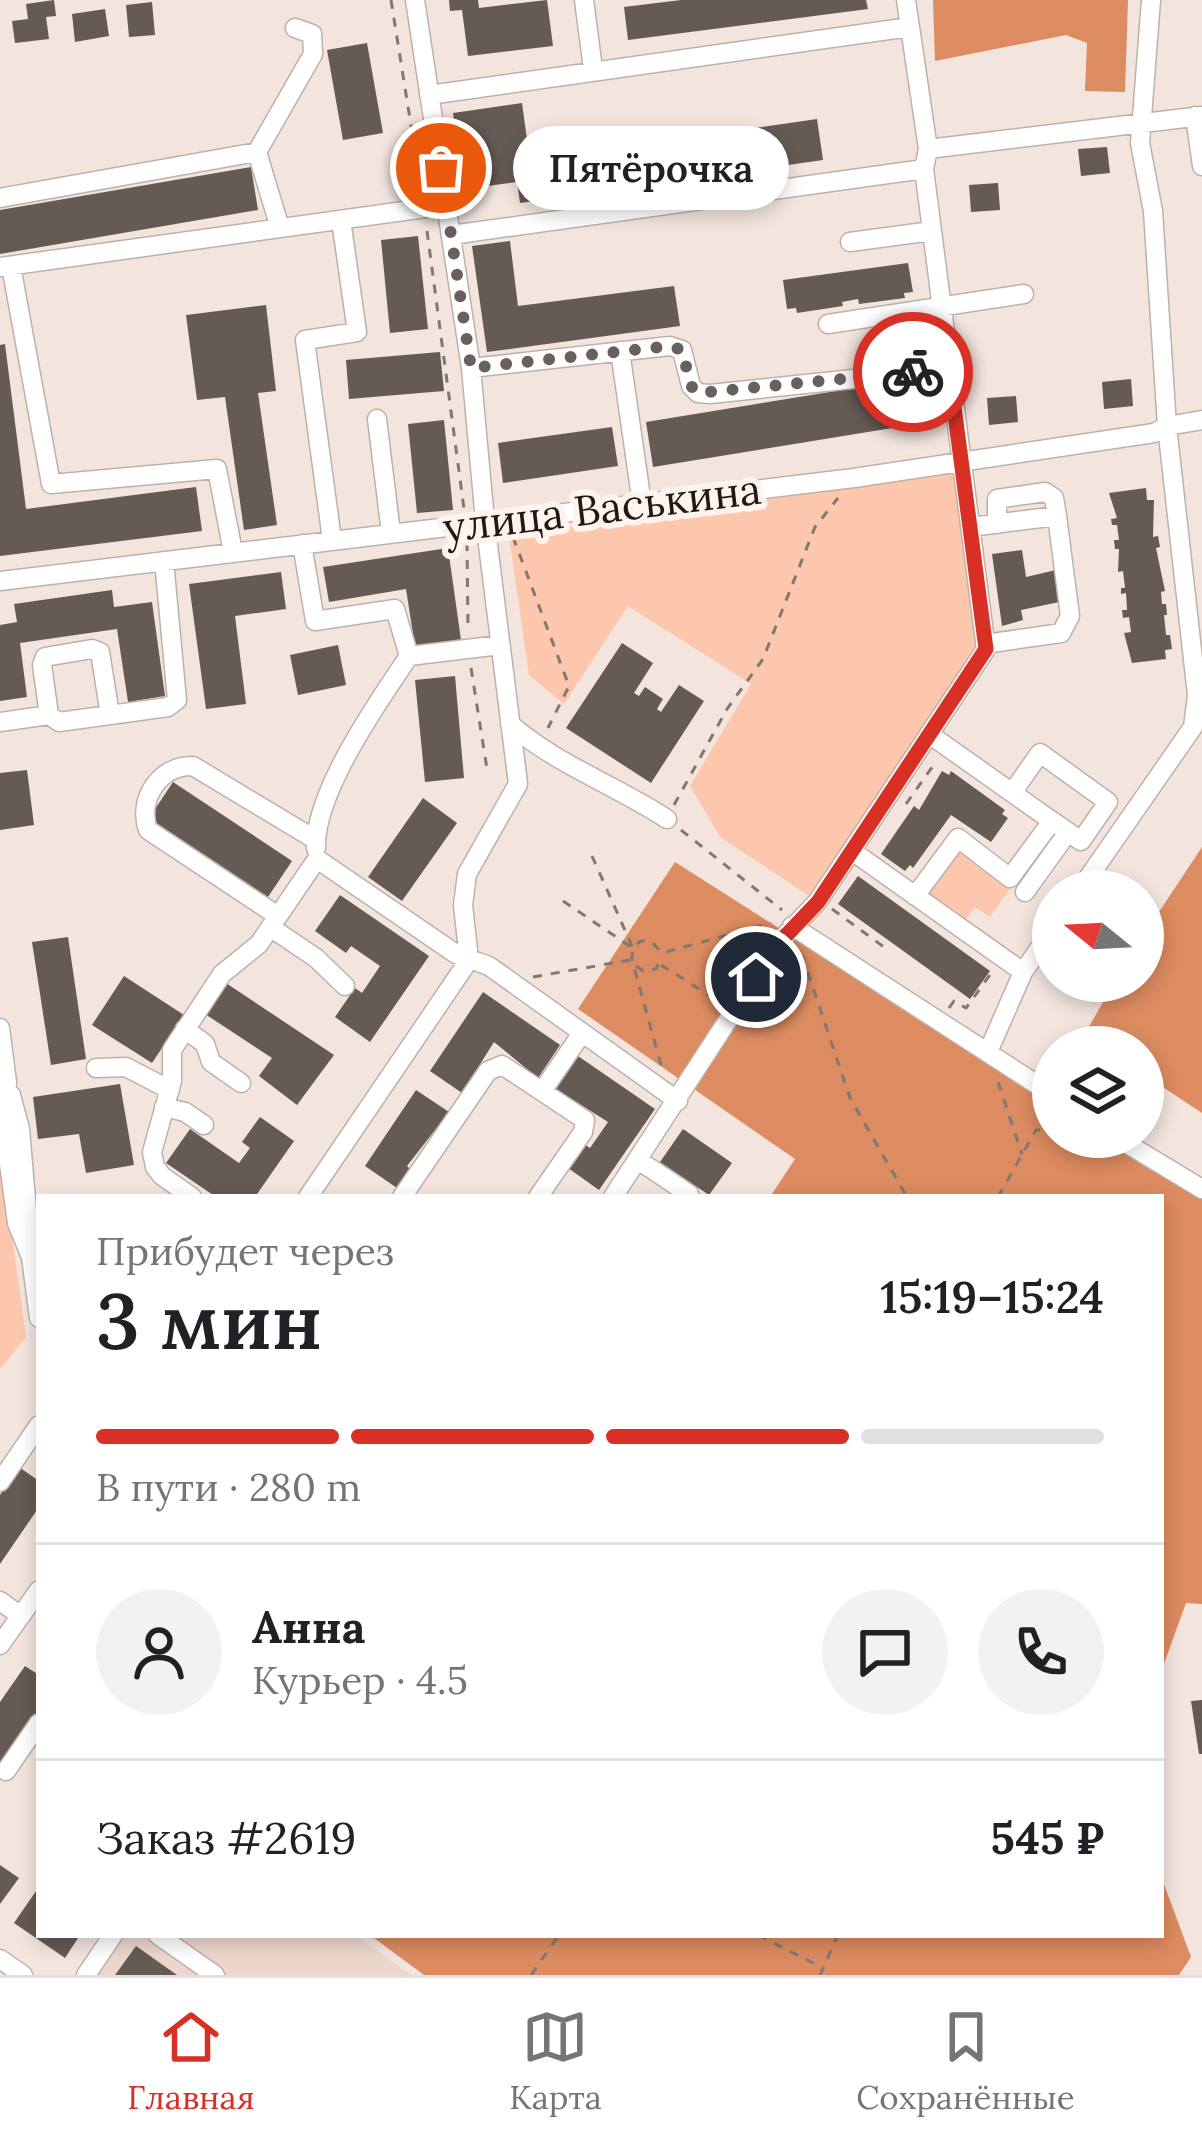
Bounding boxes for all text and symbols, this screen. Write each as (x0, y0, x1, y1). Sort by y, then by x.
pin (390, 117, 492, 219)
callout: Пятёрочка (513, 126, 789, 210)
icon: bag (408, 135, 474, 201)
text: Пятёрочка (548, 143, 754, 193)
courier (853, 312, 973, 432)
icon: bike (880, 339, 946, 405)
street label: улица Васькина (440, 462, 764, 554)
north arrow (1032, 870, 1164, 1002)
map controls (1032, 870, 1164, 1158)
pin (705, 926, 807, 1028)
icon: home (723, 944, 789, 1010)
button: layers (1032, 1026, 1164, 1158)
text: Прибудет через (96, 1226, 394, 1276)
text: 15:19–15:24 (880, 1268, 1104, 1325)
text: 3 мин (96, 1271, 322, 1370)
text: В пути · 280 m (96, 1462, 361, 1512)
button: person (96, 1589, 222, 1715)
button: chat (822, 1589, 948, 1715)
button: phone (978, 1589, 1104, 1715)
text: Анна (252, 1598, 365, 1655)
text: Курьер · 4.5 (252, 1655, 468, 1705)
text: Заказ #2619 (96, 1809, 357, 1866)
text: 545 ₽ (991, 1809, 1104, 1866)
tab: Главная (127, 2004, 255, 2118)
tab: Карта (509, 2004, 602, 2118)
tab: Сохранённые (856, 2004, 1075, 2118)

